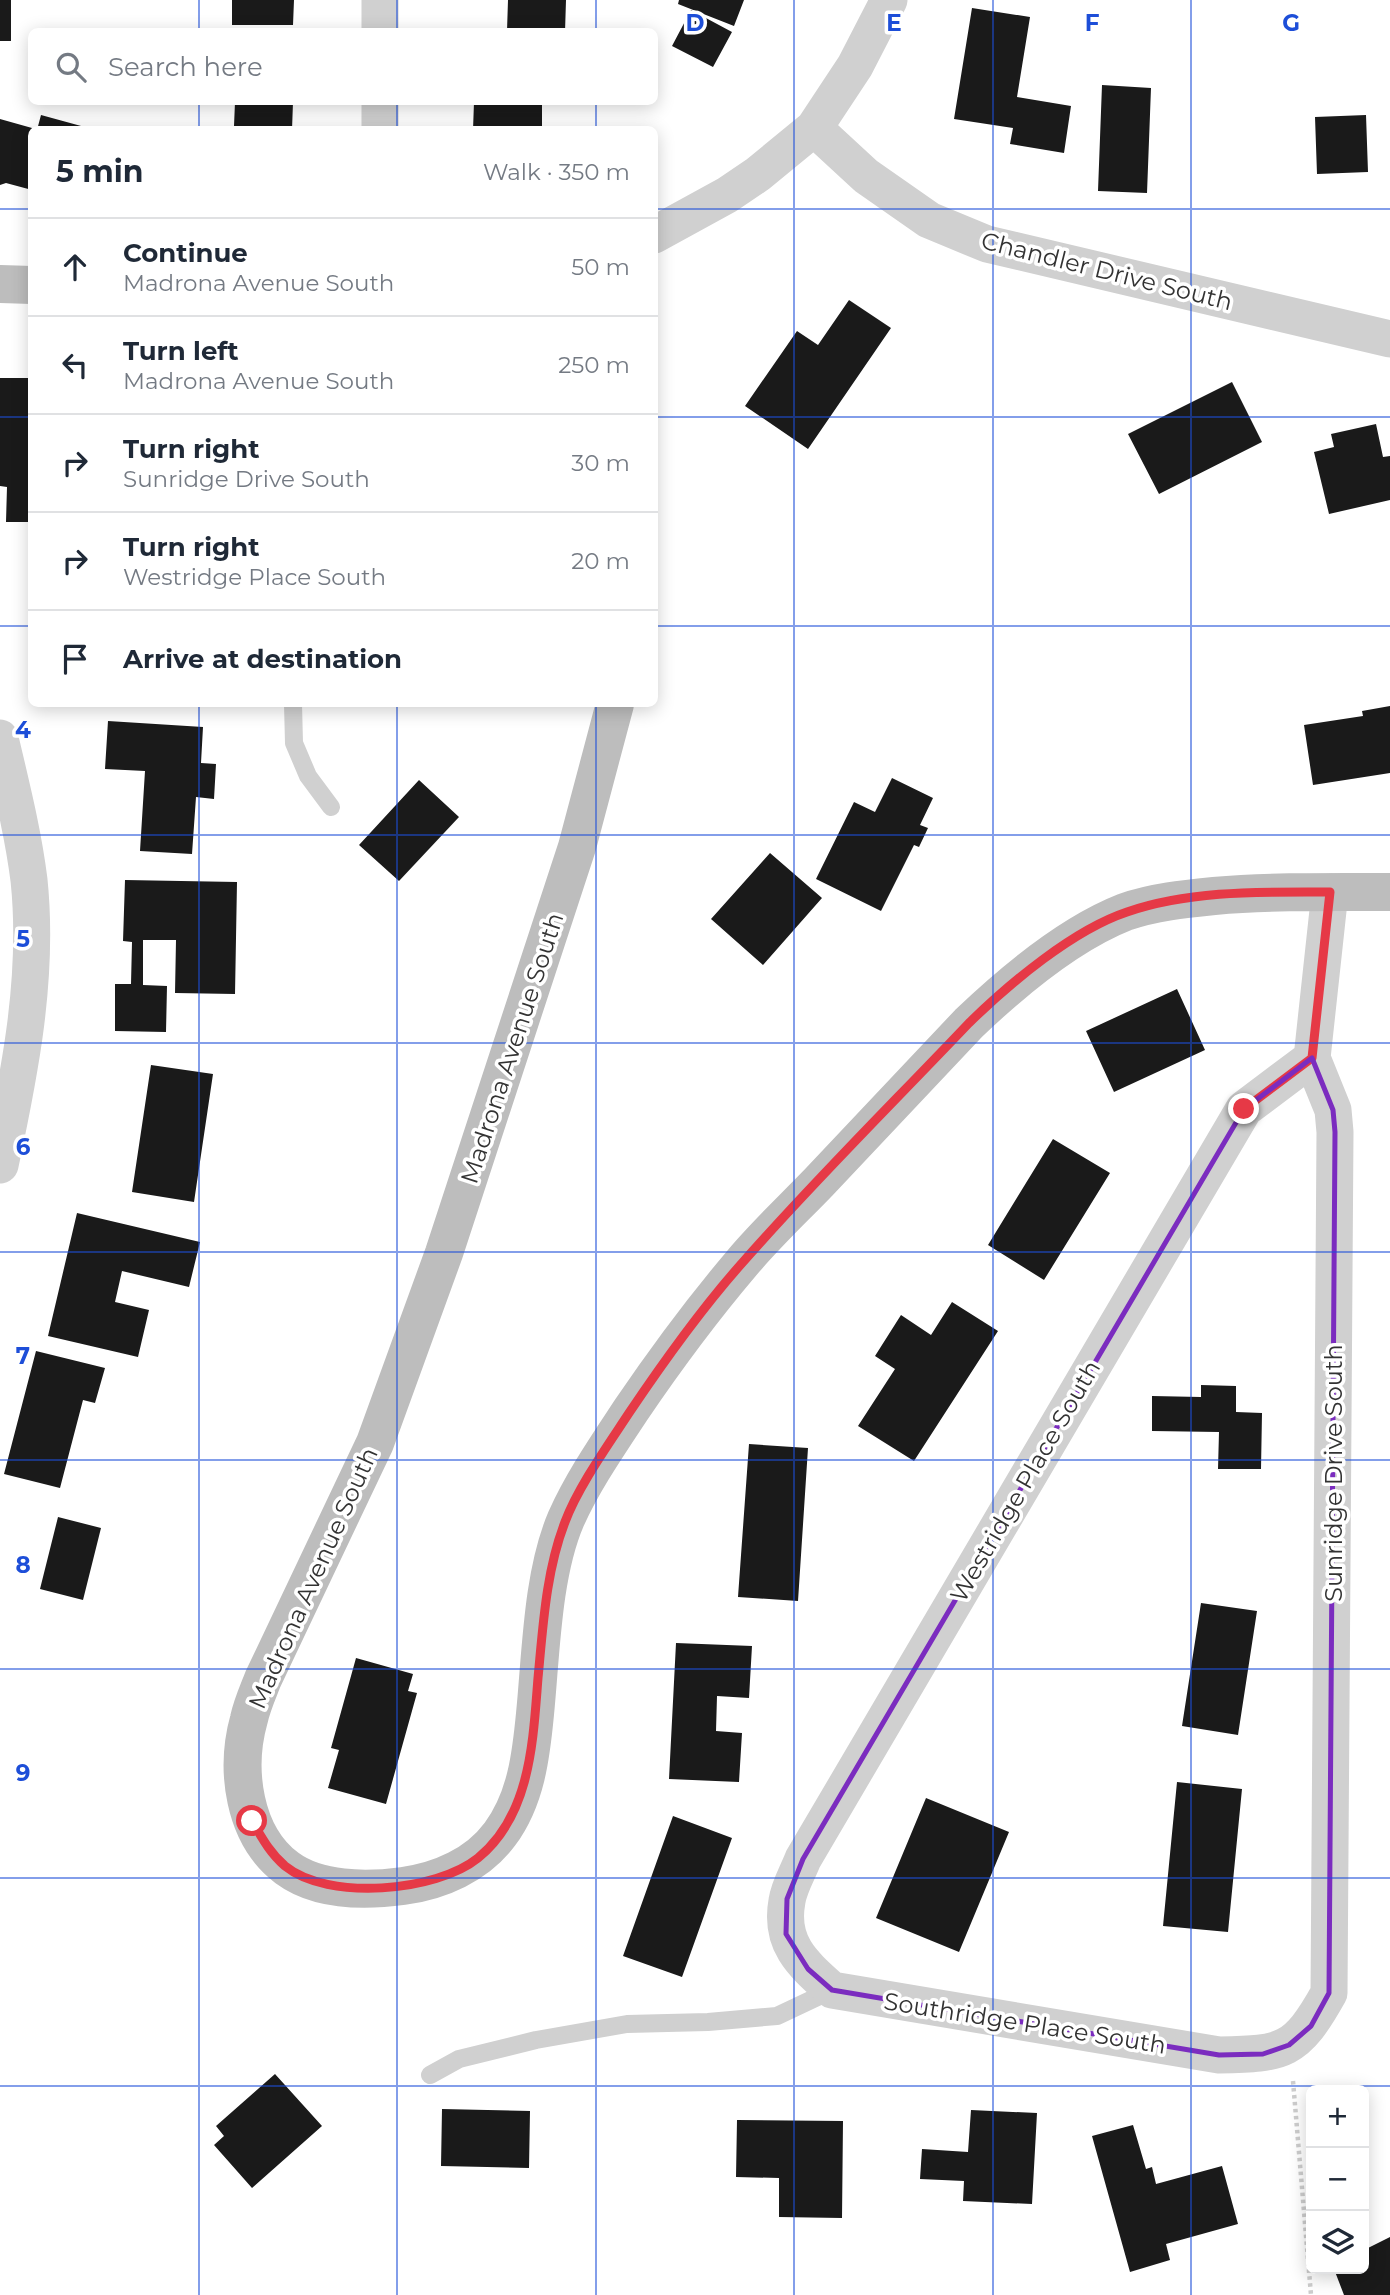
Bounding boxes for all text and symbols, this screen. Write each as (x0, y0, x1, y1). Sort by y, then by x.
text: D (686, 9, 705, 37)
text: E (886, 9, 902, 37)
text: F (1085, 9, 1100, 37)
text: G (1282, 9, 1300, 37)
search box (28, 28, 658, 105)
icon: search (52, 48, 90, 86)
text: Search here (108, 51, 263, 83)
text: 5 min (56, 153, 144, 190)
text: Walk · 350 m (483, 158, 630, 186)
street label: Chandler Drive South (978, 226, 1236, 316)
text: Continue (123, 237, 248, 269)
icon: ahead (56, 248, 94, 286)
text: 50 m (571, 253, 630, 281)
text: Madrona Avenue South (123, 269, 394, 297)
text: Turn left (123, 335, 239, 367)
icon: left (56, 346, 94, 384)
text: 250 m (558, 351, 630, 379)
text: Madrona Avenue South (123, 367, 394, 395)
text: Turn right (123, 433, 259, 465)
icon: right (56, 444, 94, 482)
text: 30 m (571, 449, 630, 477)
text: Sunridge Drive South (123, 465, 370, 493)
text: Turn right (123, 531, 259, 563)
icon: right (56, 542, 94, 580)
text: 20 m (571, 547, 630, 575)
text: Westridge Place South (123, 563, 386, 591)
icon: arrive (56, 640, 94, 678)
text: Arrive at destination (123, 643, 402, 675)
text: 4 (15, 716, 31, 744)
street label: Madrona Avenue South (454, 909, 570, 1187)
text: 5 (16, 925, 30, 953)
route end (1228, 1093, 1259, 1124)
text: 6 (16, 1133, 31, 1161)
text: 7 (16, 1342, 30, 1370)
street label: Sunridge Drive South (1319, 1344, 1348, 1602)
street label: Westridge Place South (944, 1355, 1106, 1607)
street label: Madrona Avenue South (242, 1443, 384, 1713)
text: 8 (15, 1551, 31, 1579)
text: 9 (16, 1759, 30, 1787)
route start (236, 1805, 267, 1836)
street label: Southridge Place South (882, 1986, 1168, 2060)
map controls (1306, 2085, 1369, 2274)
button: + (1306, 2085, 1369, 2148)
button: − (1306, 2148, 1369, 2211)
button: layers (1306, 2211, 1369, 2274)

